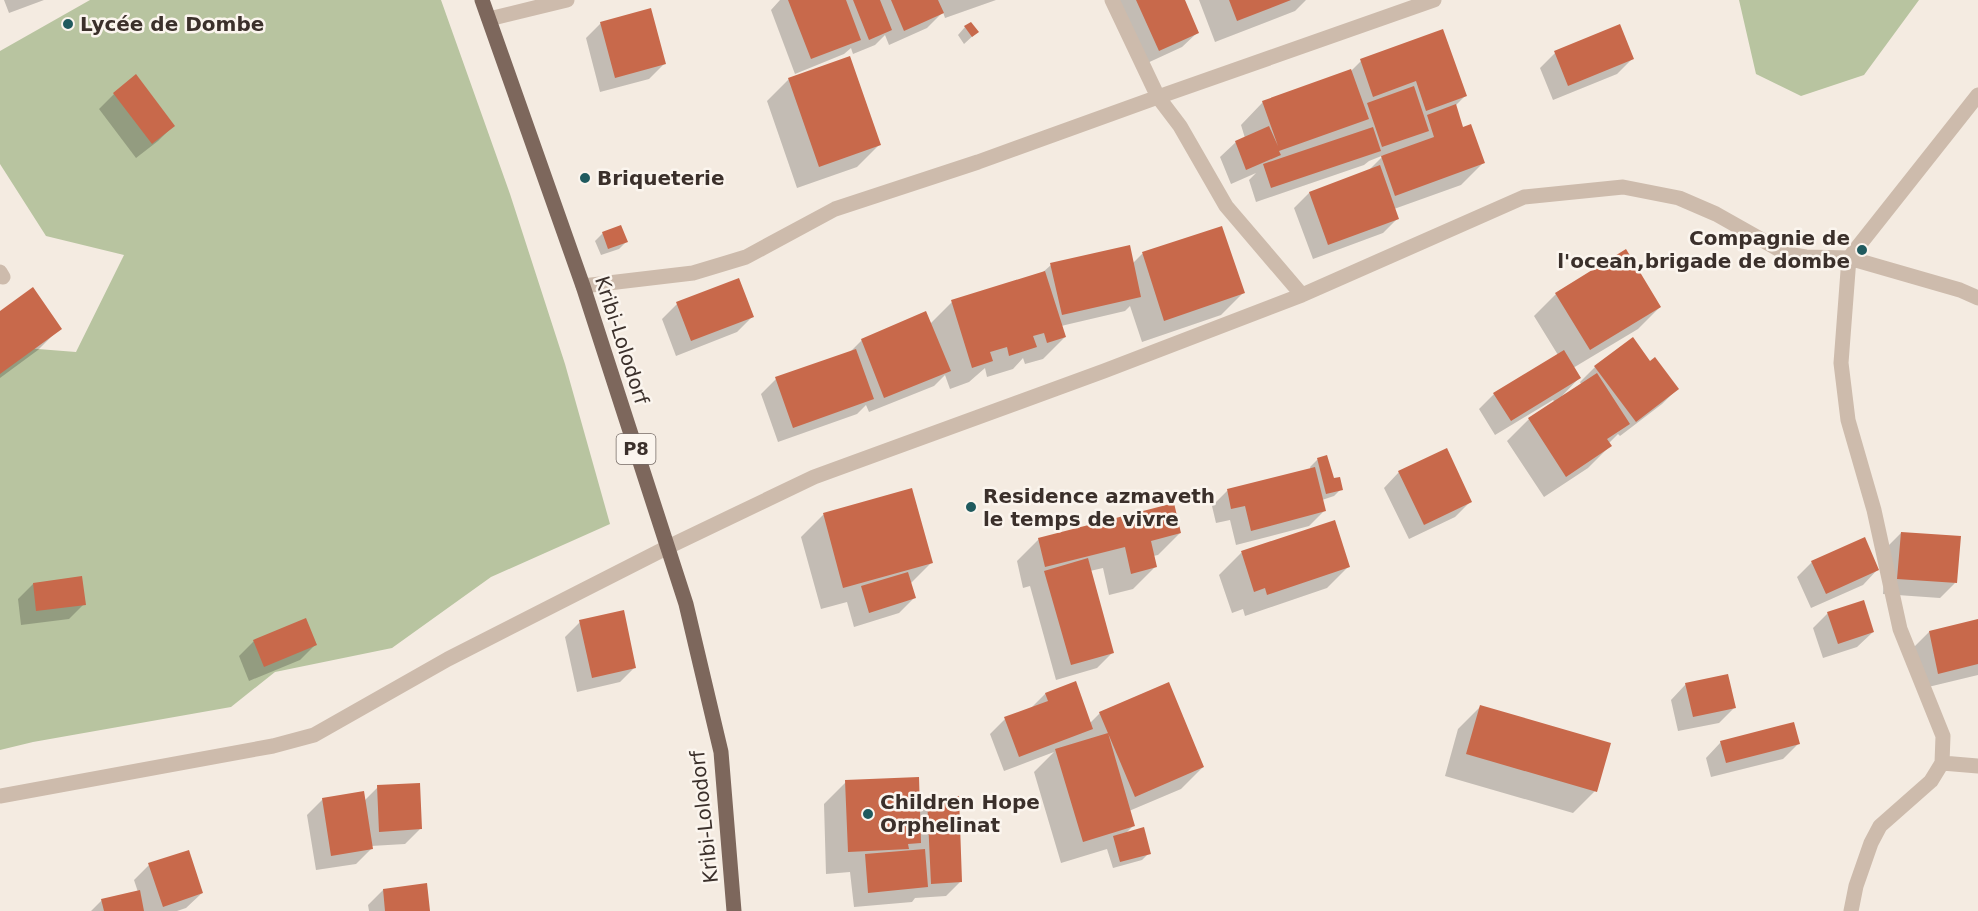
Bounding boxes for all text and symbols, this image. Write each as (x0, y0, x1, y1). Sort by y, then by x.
place label: Lycée de Dombe (80, 12, 264, 36)
marker: Lycée de Dombe (61, 17, 75, 31)
place label: Briqueterie (597, 166, 725, 190)
marker: Briqueterie (578, 171, 592, 185)
place label: Compagnie de l'ocean,brigade de dombe (1557, 226, 1850, 273)
marker: Compagnie de l'ocean,brigade de dombe (1855, 243, 1869, 257)
street label: Kribi-Lolodorf (590, 273, 654, 408)
road number: P8 (616, 434, 656, 464)
place label: Residence azmaveth le temps de vivre (983, 484, 1215, 531)
marker: Residence azmaveth le temps de vivre (964, 500, 978, 514)
street label: Kribi-Lolodorf (685, 748, 723, 885)
place label: Children Hope Orphelinat (880, 790, 1040, 837)
marker: Children Hope Orphelinat (861, 807, 875, 821)

